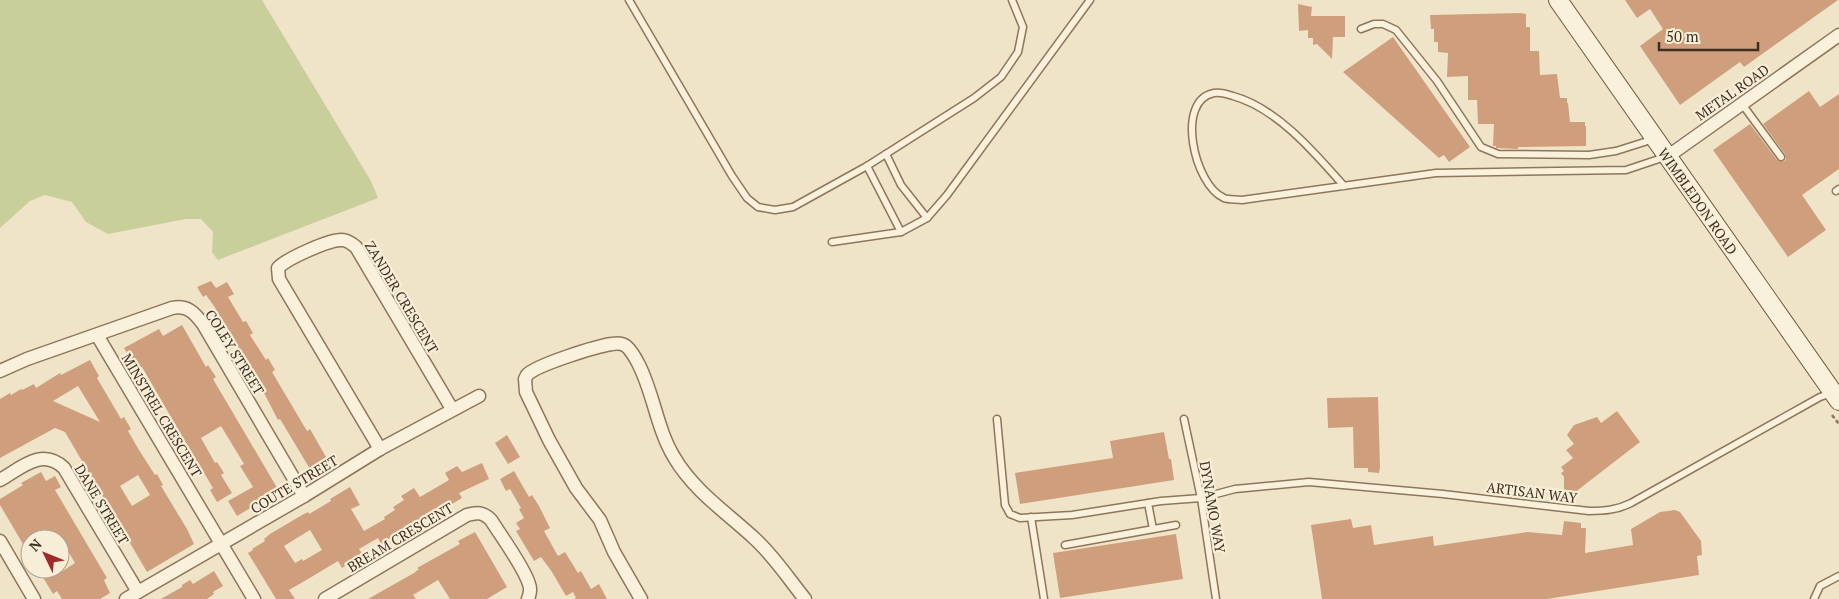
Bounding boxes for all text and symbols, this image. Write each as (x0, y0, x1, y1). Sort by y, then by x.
scale bar (1659, 20, 1758, 52)
text: 50 m (1666, 26, 1699, 46)
street label: METAL ROAD (1691, 59, 1773, 124)
street label: WIMBLEDON ROAD (1654, 144, 1742, 258)
street label: ZANDER CRESCENT (361, 237, 443, 357)
street label: COLEY STREET (201, 306, 269, 399)
street label: MINSTREL CRESCENT (117, 350, 207, 481)
street label: COUTE STREET (247, 450, 341, 518)
street label: DYNAMO WAY (1196, 459, 1231, 555)
street label: DANE STREET (71, 460, 134, 548)
street label: ARTISAN WAY (1486, 477, 1579, 507)
street label: BREAM CRESCENT (343, 498, 457, 576)
north arrow (20, 529, 70, 579)
text: N (25, 534, 46, 555)

